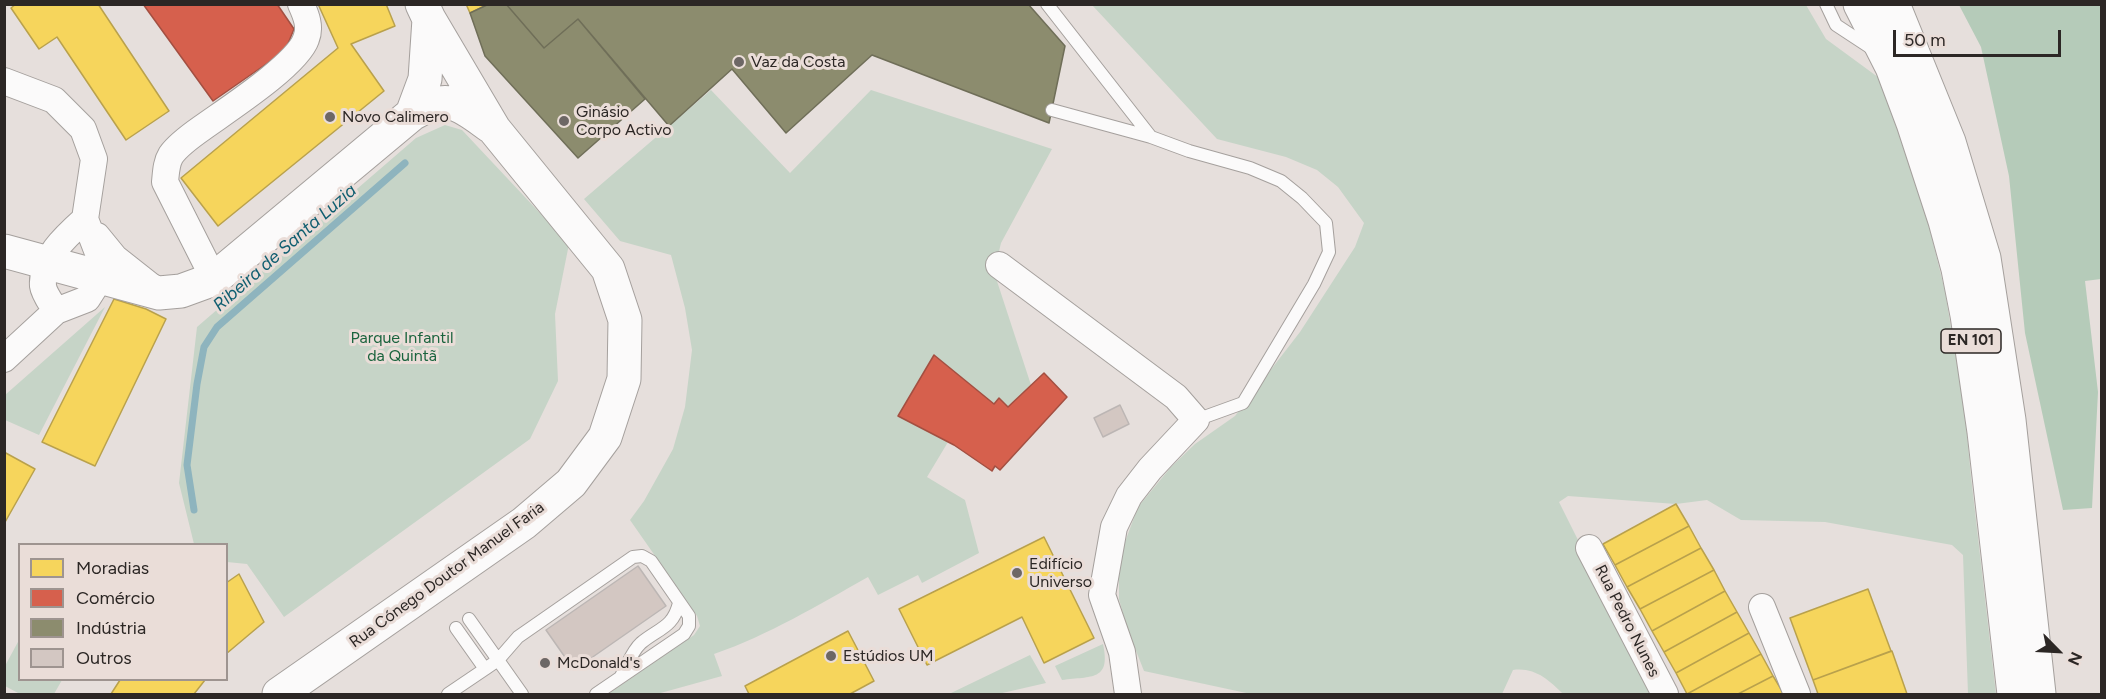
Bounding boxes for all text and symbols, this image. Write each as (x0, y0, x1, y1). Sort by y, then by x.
scale bar (1896, 18, 2064, 56)
text: 50 m (1904, 29, 1946, 51)
place label: Vaz da Costa (751, 52, 845, 72)
marker: Vaz da Costa (732, 55, 746, 69)
place label: Ginásio Corpo Activo (576, 102, 671, 140)
place label: Novo Calimero (342, 107, 449, 127)
marker: Novo Calimero (323, 110, 337, 124)
marker: Ginásio Corpo Activo (557, 114, 571, 128)
water label: Ribeira de Santa Luzia (209, 180, 361, 316)
park label: Parque Infantil da Quintã (350, 328, 454, 366)
road number: EN 101 (1941, 329, 2001, 353)
street label: Rua Cónego Doutor Manuel Faria (346, 498, 548, 652)
legend (18, 543, 228, 681)
place label: Edifício Universo (1029, 554, 1092, 592)
text: Moradias (76, 557, 149, 579)
street label: Rua Pedro Nunes (1590, 562, 1664, 680)
marker: Edifício Universo (1010, 566, 1024, 580)
text: Comércio (76, 587, 155, 609)
text: Indústria (76, 617, 146, 639)
north arrow (2028, 621, 2088, 681)
place label: Estúdios UM (843, 646, 934, 666)
text: Outros (76, 647, 132, 669)
marker: Estúdios UM (824, 649, 838, 663)
text: N (2064, 649, 2086, 668)
place label: McDonald's (557, 653, 640, 673)
marker: McDonald's (538, 656, 552, 670)

